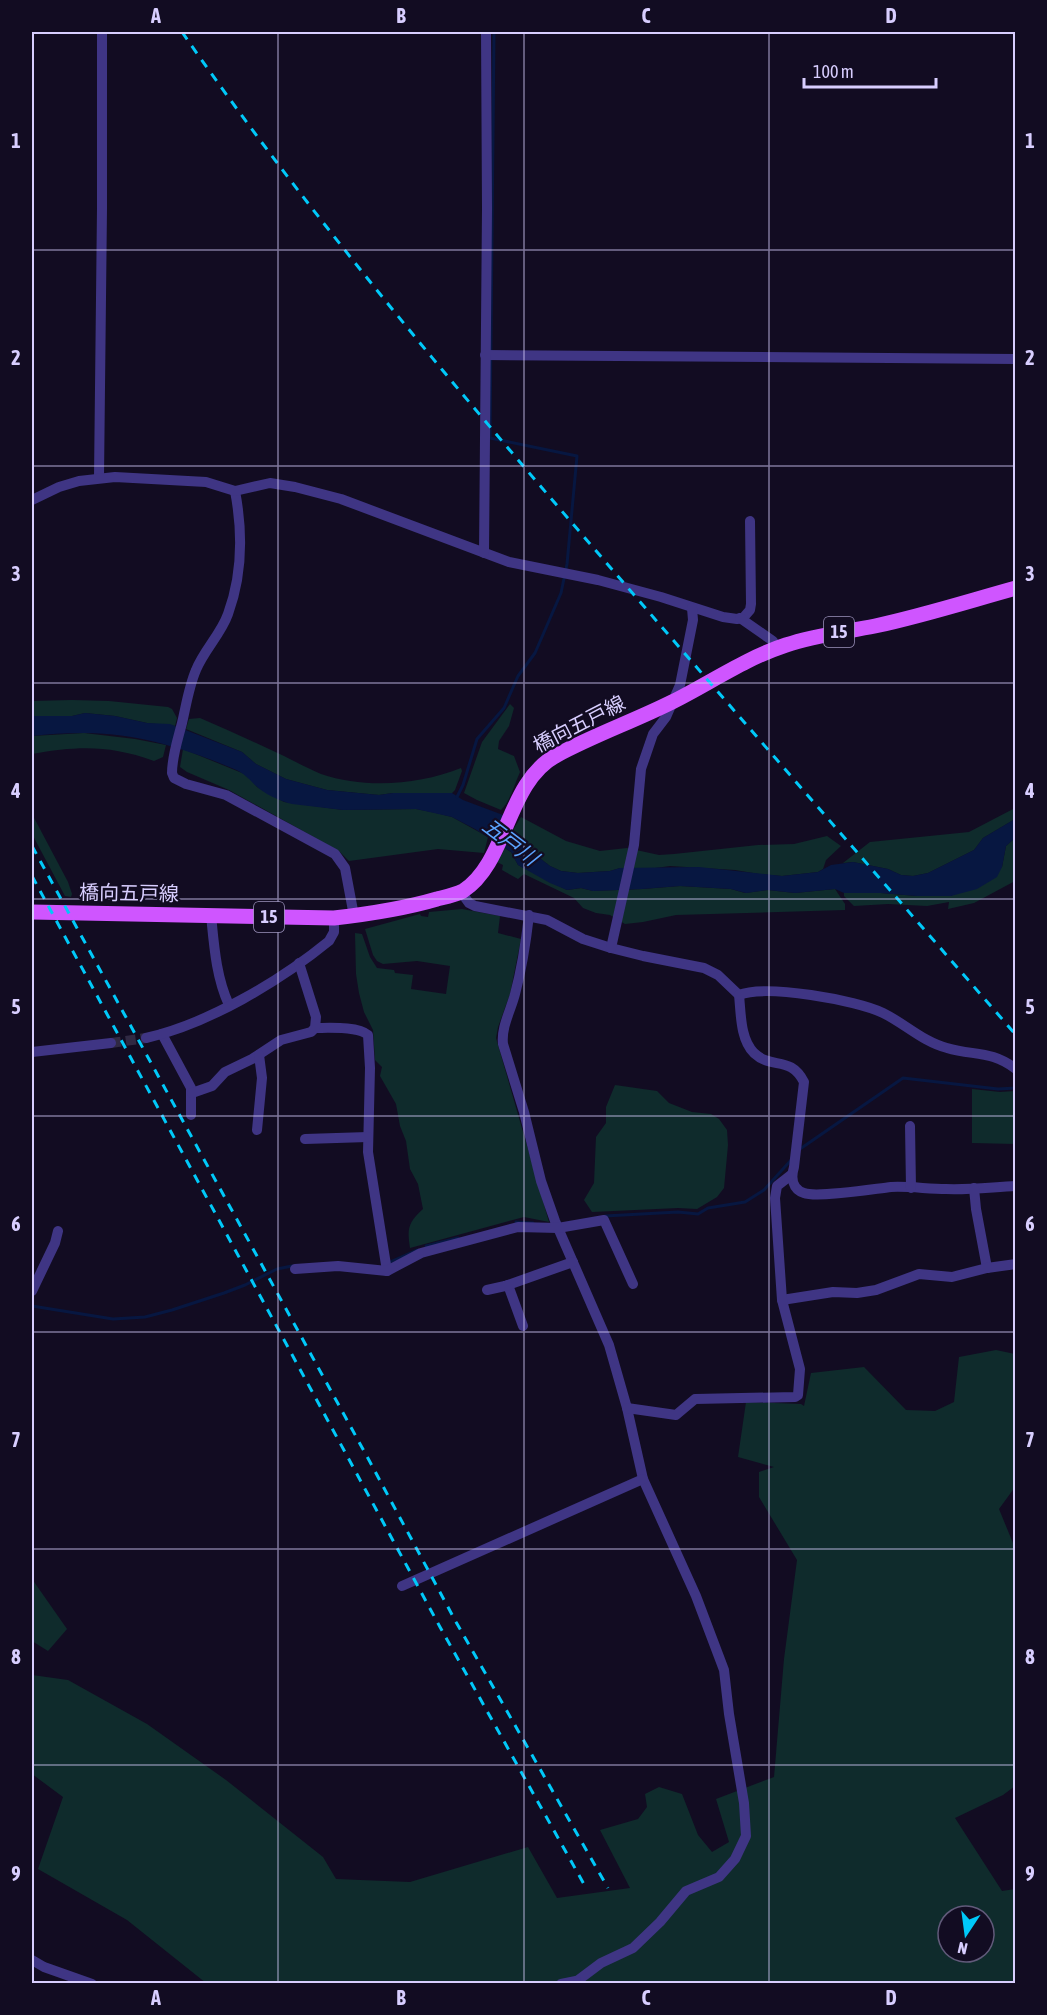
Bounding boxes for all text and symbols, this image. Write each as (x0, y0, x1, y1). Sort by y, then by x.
text: A (150, 4, 161, 27)
text: B (396, 4, 406, 27)
text: C (642, 4, 651, 27)
text: D (885, 4, 897, 27)
scale bar (804, 51, 936, 89)
text: 100 m (813, 61, 854, 82)
text: 1 (11, 129, 21, 152)
text: 1 (1025, 129, 1035, 152)
text: 2 (11, 346, 21, 369)
text: 2 (1025, 346, 1035, 369)
text: 3 (11, 562, 21, 585)
text: 3 (1025, 562, 1035, 585)
road number: 15 (824, 617, 854, 647)
street label: 橋向五戸線 (529, 691, 629, 757)
text: 4 (10, 779, 21, 802)
text: 4 (1024, 779, 1035, 802)
water label: 五戸川 (478, 813, 545, 871)
street label: 橋向五戸線 (79, 880, 179, 905)
road number: 15 (254, 902, 284, 932)
text: 5 (11, 995, 21, 1018)
text: 5 (1025, 995, 1035, 1018)
text: 6 (11, 1212, 21, 1235)
text: 6 (1025, 1212, 1035, 1235)
text: 7 (11, 1428, 21, 1451)
text: 7 (1025, 1428, 1035, 1451)
text: 8 (11, 1645, 21, 1668)
text: 8 (1025, 1645, 1035, 1668)
text: 9 (11, 1862, 21, 1885)
text: 9 (1025, 1862, 1035, 1885)
north arrow (936, 1904, 996, 1964)
text: N (956, 1939, 969, 1958)
text: A (150, 1986, 161, 2009)
text: B (396, 1986, 406, 2009)
text: C (642, 1986, 651, 2009)
text: D (885, 1986, 897, 2009)

